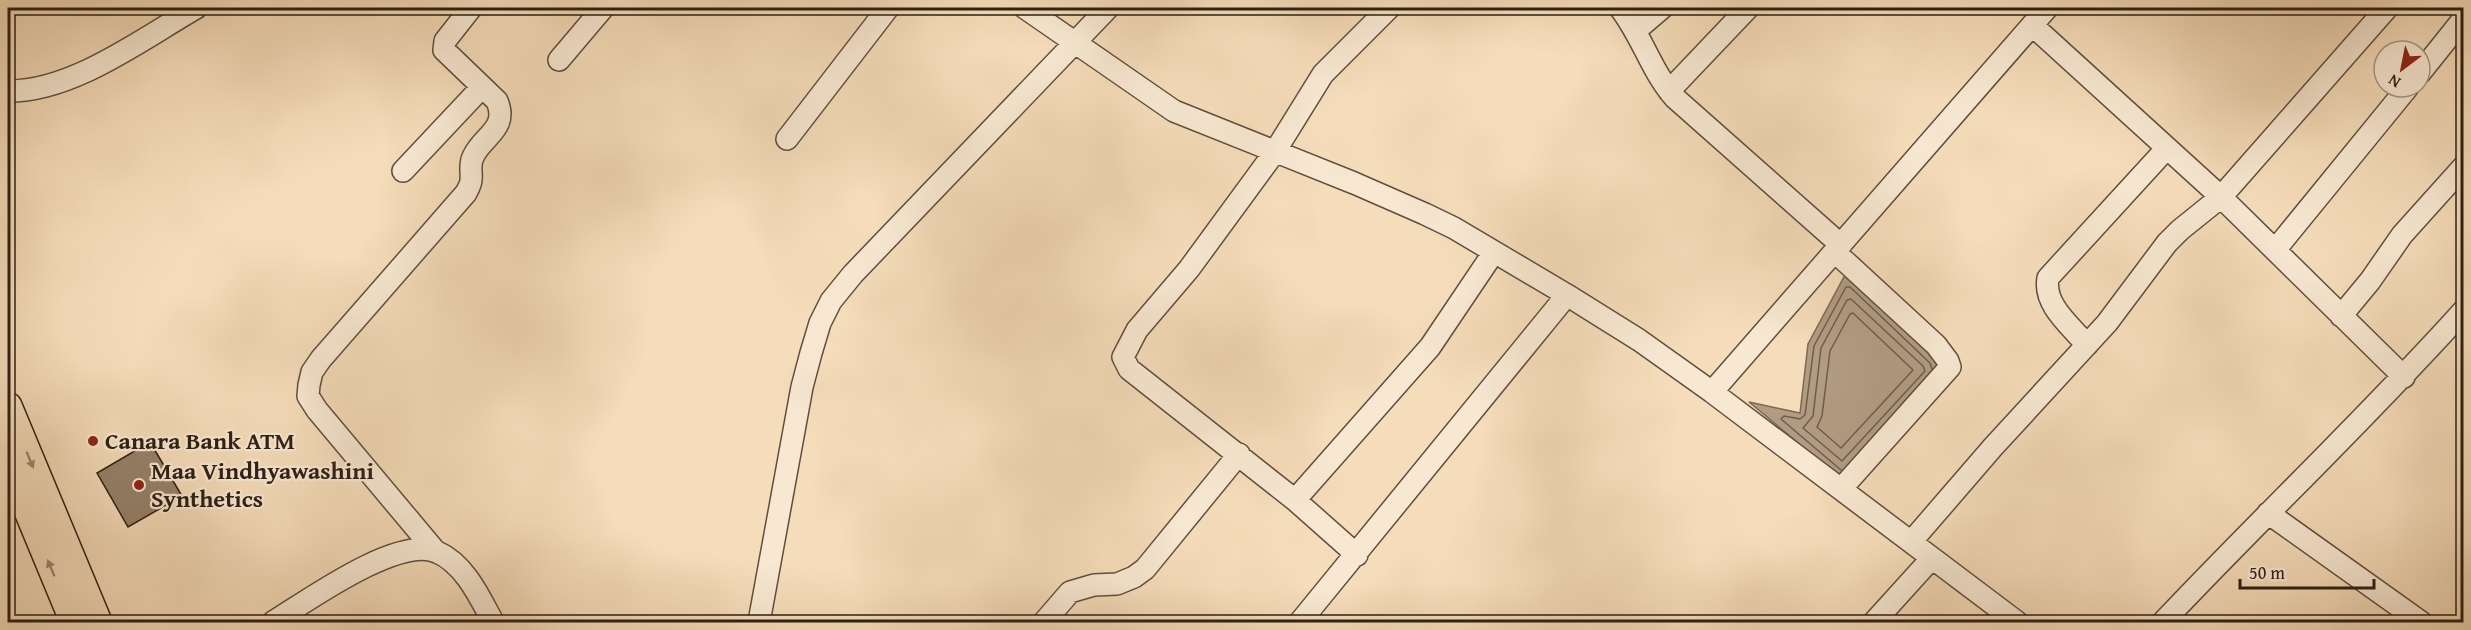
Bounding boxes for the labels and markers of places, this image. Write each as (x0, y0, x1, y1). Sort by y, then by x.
place label: Canara Bank ATM (105, 423, 295, 458)
marker: Canara Bank ATM (86, 434, 100, 448)
place label: Maa Vindhyawashini Synthetics (151, 453, 374, 516)
marker: Maa Vindhyawashini Synthetics (132, 478, 146, 492)

